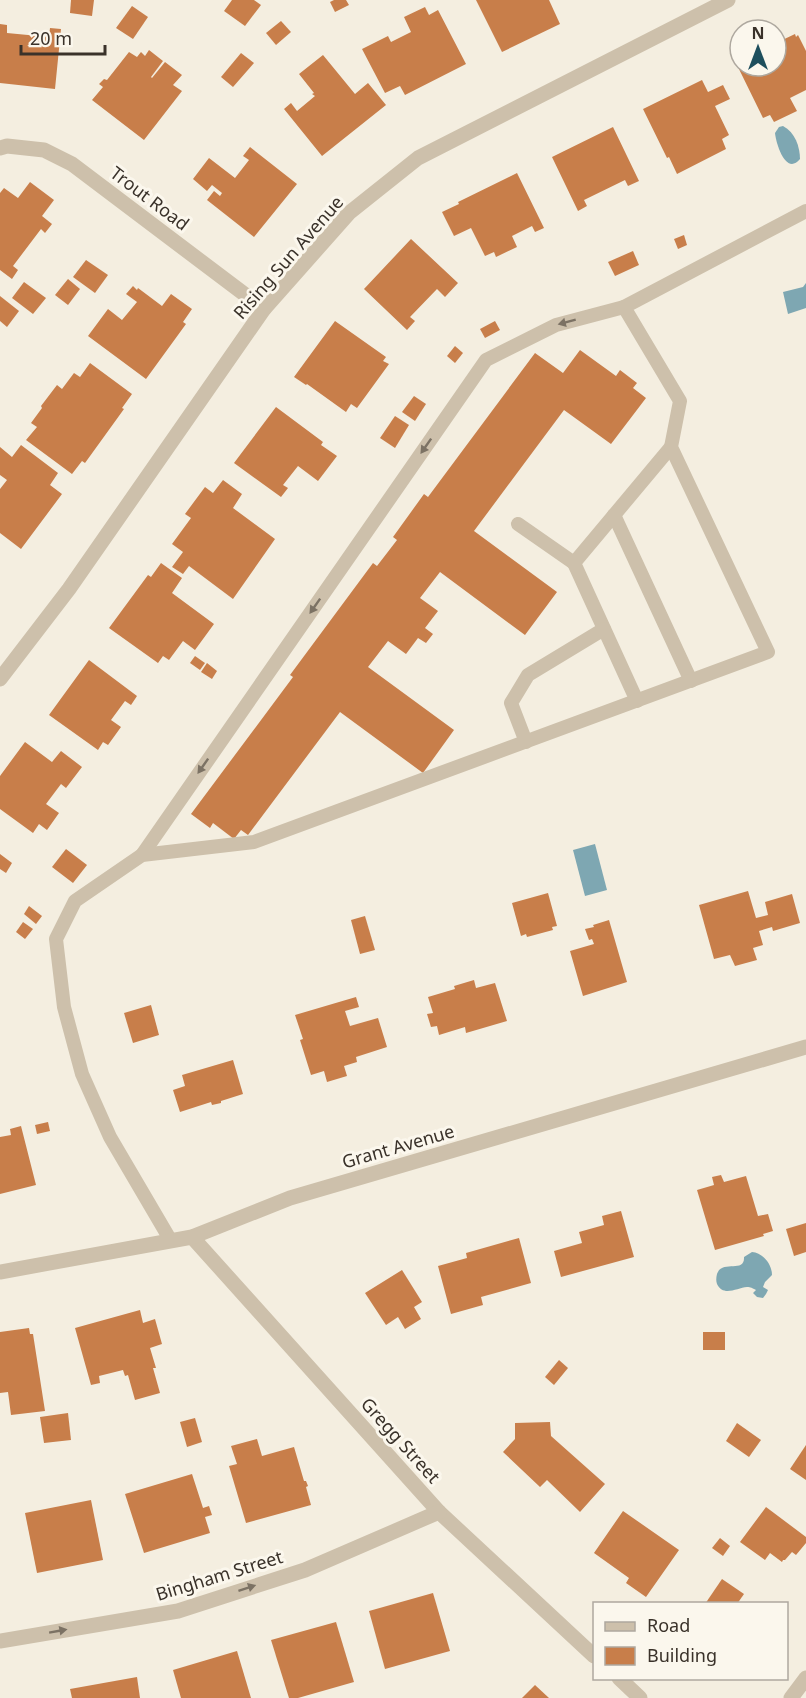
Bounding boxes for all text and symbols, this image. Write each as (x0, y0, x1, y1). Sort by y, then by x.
scale bar (21, 18, 105, 56)
north arrow (728, 18, 788, 78)
text: N (751, 22, 765, 44)
text: 20 m (30, 26, 72, 50)
street label: Trout Road (106, 161, 194, 235)
street label: Rising Sun Avenue (228, 190, 348, 324)
one-way arrow (558, 318, 576, 327)
one-way arrow (420, 437, 432, 453)
one-way arrow (309, 597, 321, 613)
one-way arrow (198, 758, 209, 774)
street label: Grant Avenue (339, 1119, 457, 1173)
street label: Gregg Street (356, 1392, 446, 1488)
street label: Bingham Street (153, 1544, 286, 1606)
one-way arrow (238, 1583, 256, 1593)
legend (593, 1602, 788, 1680)
text: Road (647, 1613, 690, 1637)
one-way arrow (48, 1627, 67, 1636)
text: Building (647, 1643, 717, 1667)

